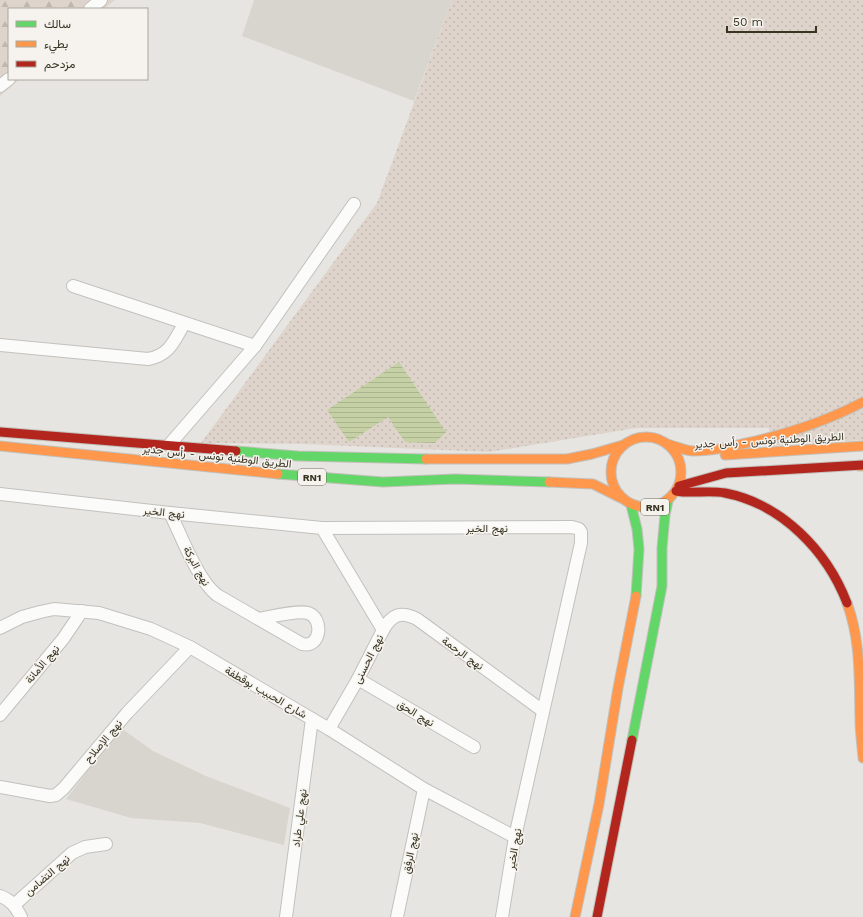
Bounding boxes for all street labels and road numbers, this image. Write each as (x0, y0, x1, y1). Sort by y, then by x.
street label: الطريق الوطنية تونس - رأس جدير (693, 430, 844, 451)
street label: الطريق الوطنية تونس - رأس جدير (141, 442, 292, 471)
road number: RN1 (298, 469, 326, 485)
road number: RN1 (641, 499, 669, 515)
street label: نهج الخير (141, 504, 185, 522)
street label: نهج الخير (465, 522, 508, 536)
street label: نهج البركة (180, 544, 213, 589)
street label: نهج الحسنى (351, 633, 387, 686)
street label: نهج الرحمة (439, 634, 486, 674)
street label: نهج الأمانة (23, 642, 63, 687)
street label: شارع الحبيب بوقطفة (222, 664, 309, 722)
street label: نهج الحق (394, 697, 437, 730)
street label: نهج الإصلاح (82, 717, 126, 766)
street label: نهج علي طراد (289, 788, 312, 848)
street label: نهج الخير (504, 827, 526, 872)
street label: نهج الرفق (400, 831, 422, 875)
street label: نهج التضامن (22, 852, 73, 899)

